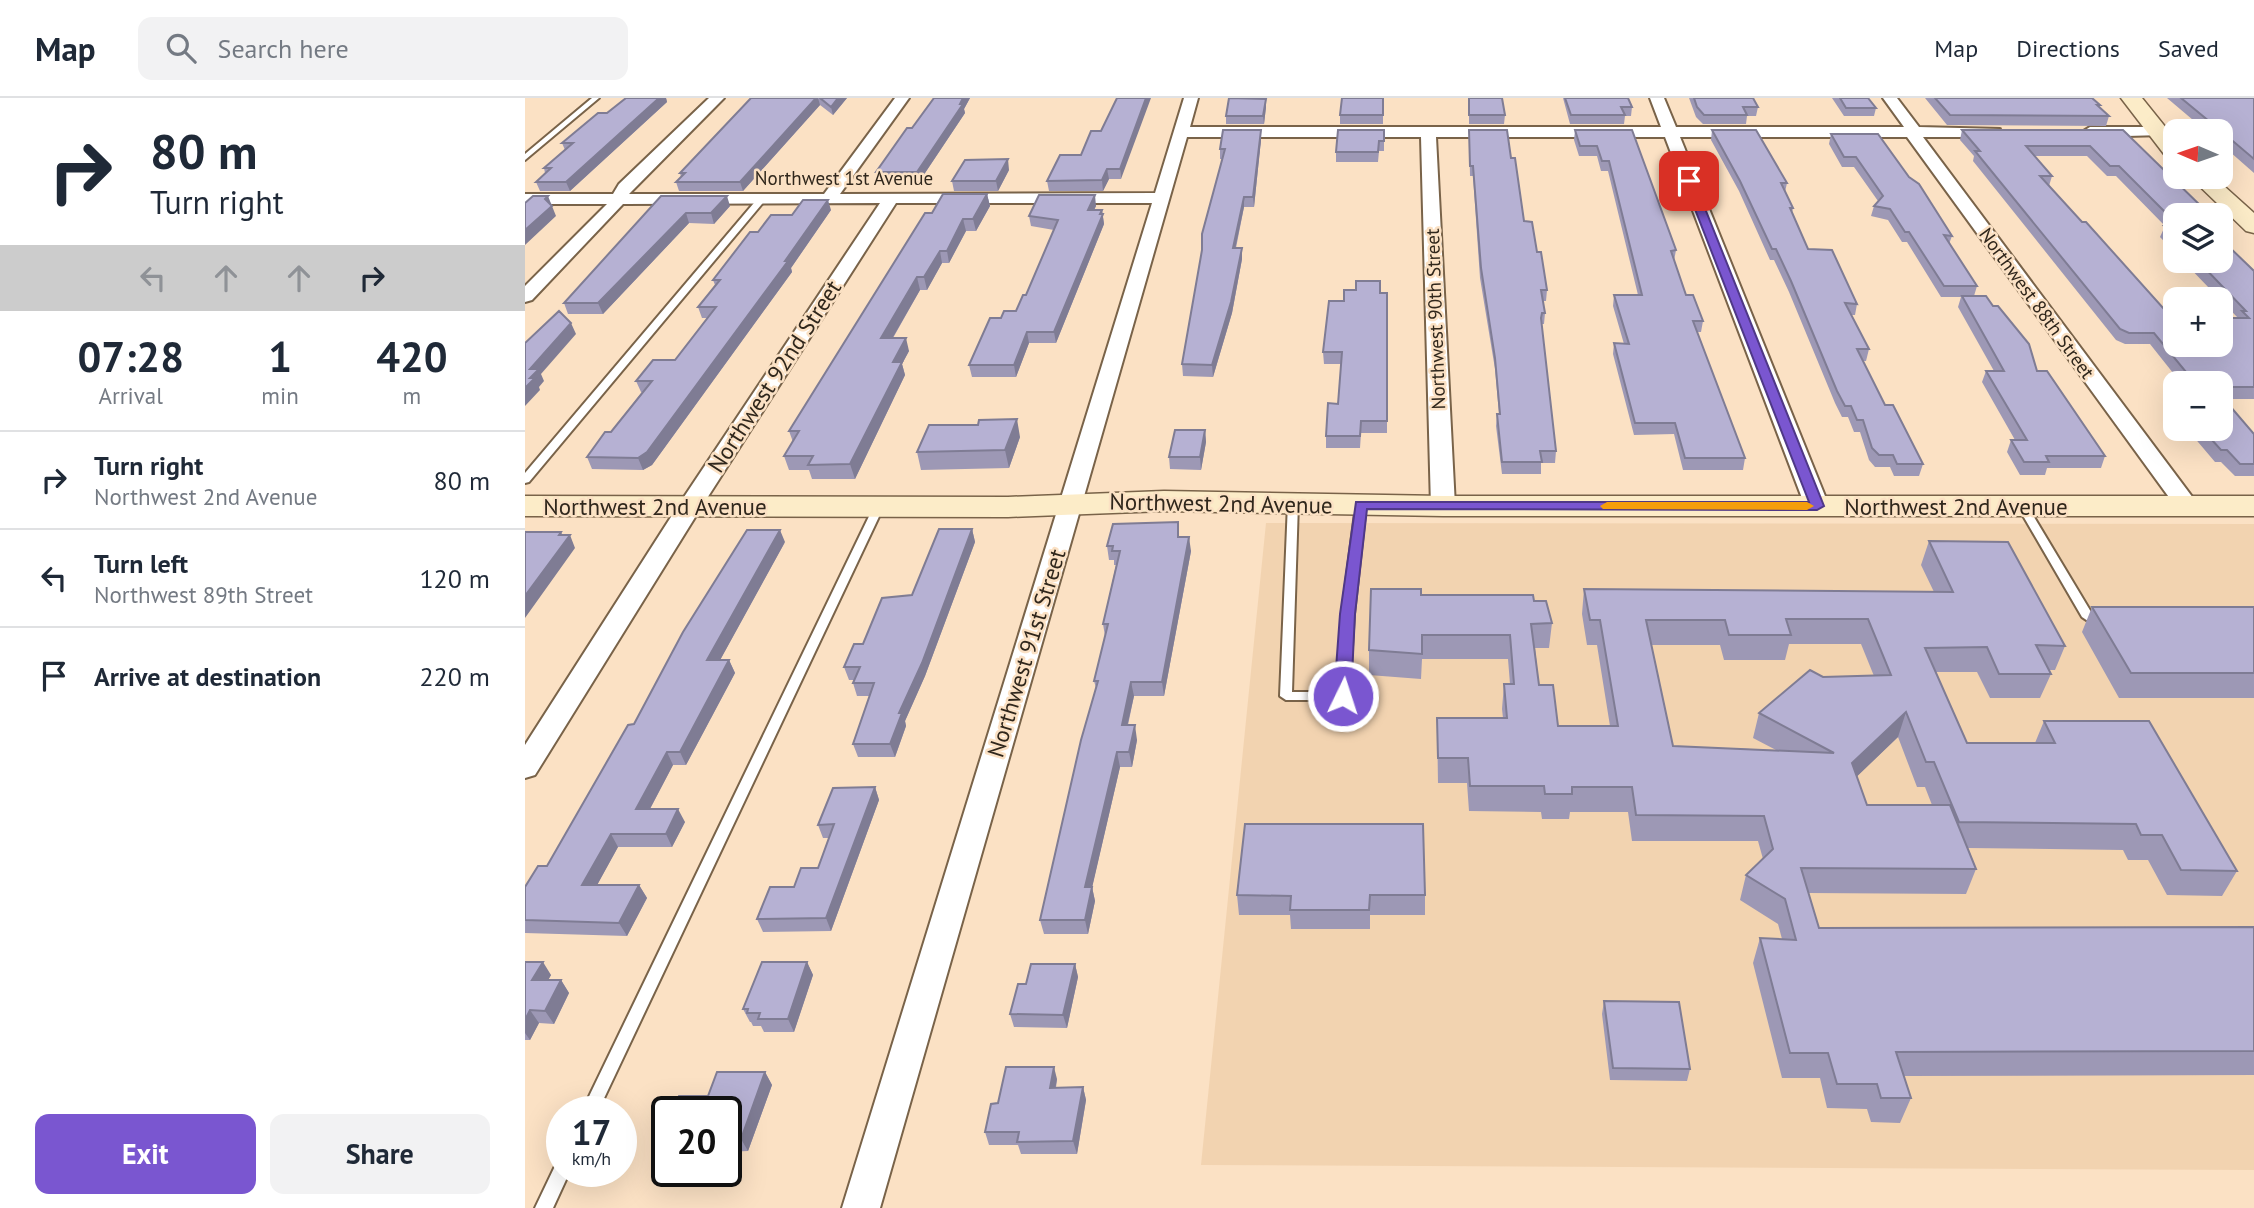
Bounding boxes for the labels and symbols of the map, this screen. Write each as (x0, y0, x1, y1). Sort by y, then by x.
north arrow (2163, 119, 2233, 189)
pin (1659, 151, 1719, 211)
street label: Northwest 1st Avenue (755, 166, 933, 190)
street label: Northwest 88th Street (1974, 223, 2100, 384)
street label: Northwest 90th Street (1420, 228, 1450, 410)
street label: Northwest 92nd Street (701, 274, 847, 478)
street label: Northwest 2nd Avenue (1109, 487, 1333, 519)
street label: Northwest 2nd Avenue (543, 492, 767, 521)
street label: Northwest 2nd Avenue (1844, 492, 2068, 521)
street label: Northwest 91st Street (981, 545, 1072, 761)
position arrow (1306, 659, 1380, 733)
speed limit sign: 20 (651, 1096, 742, 1187)

